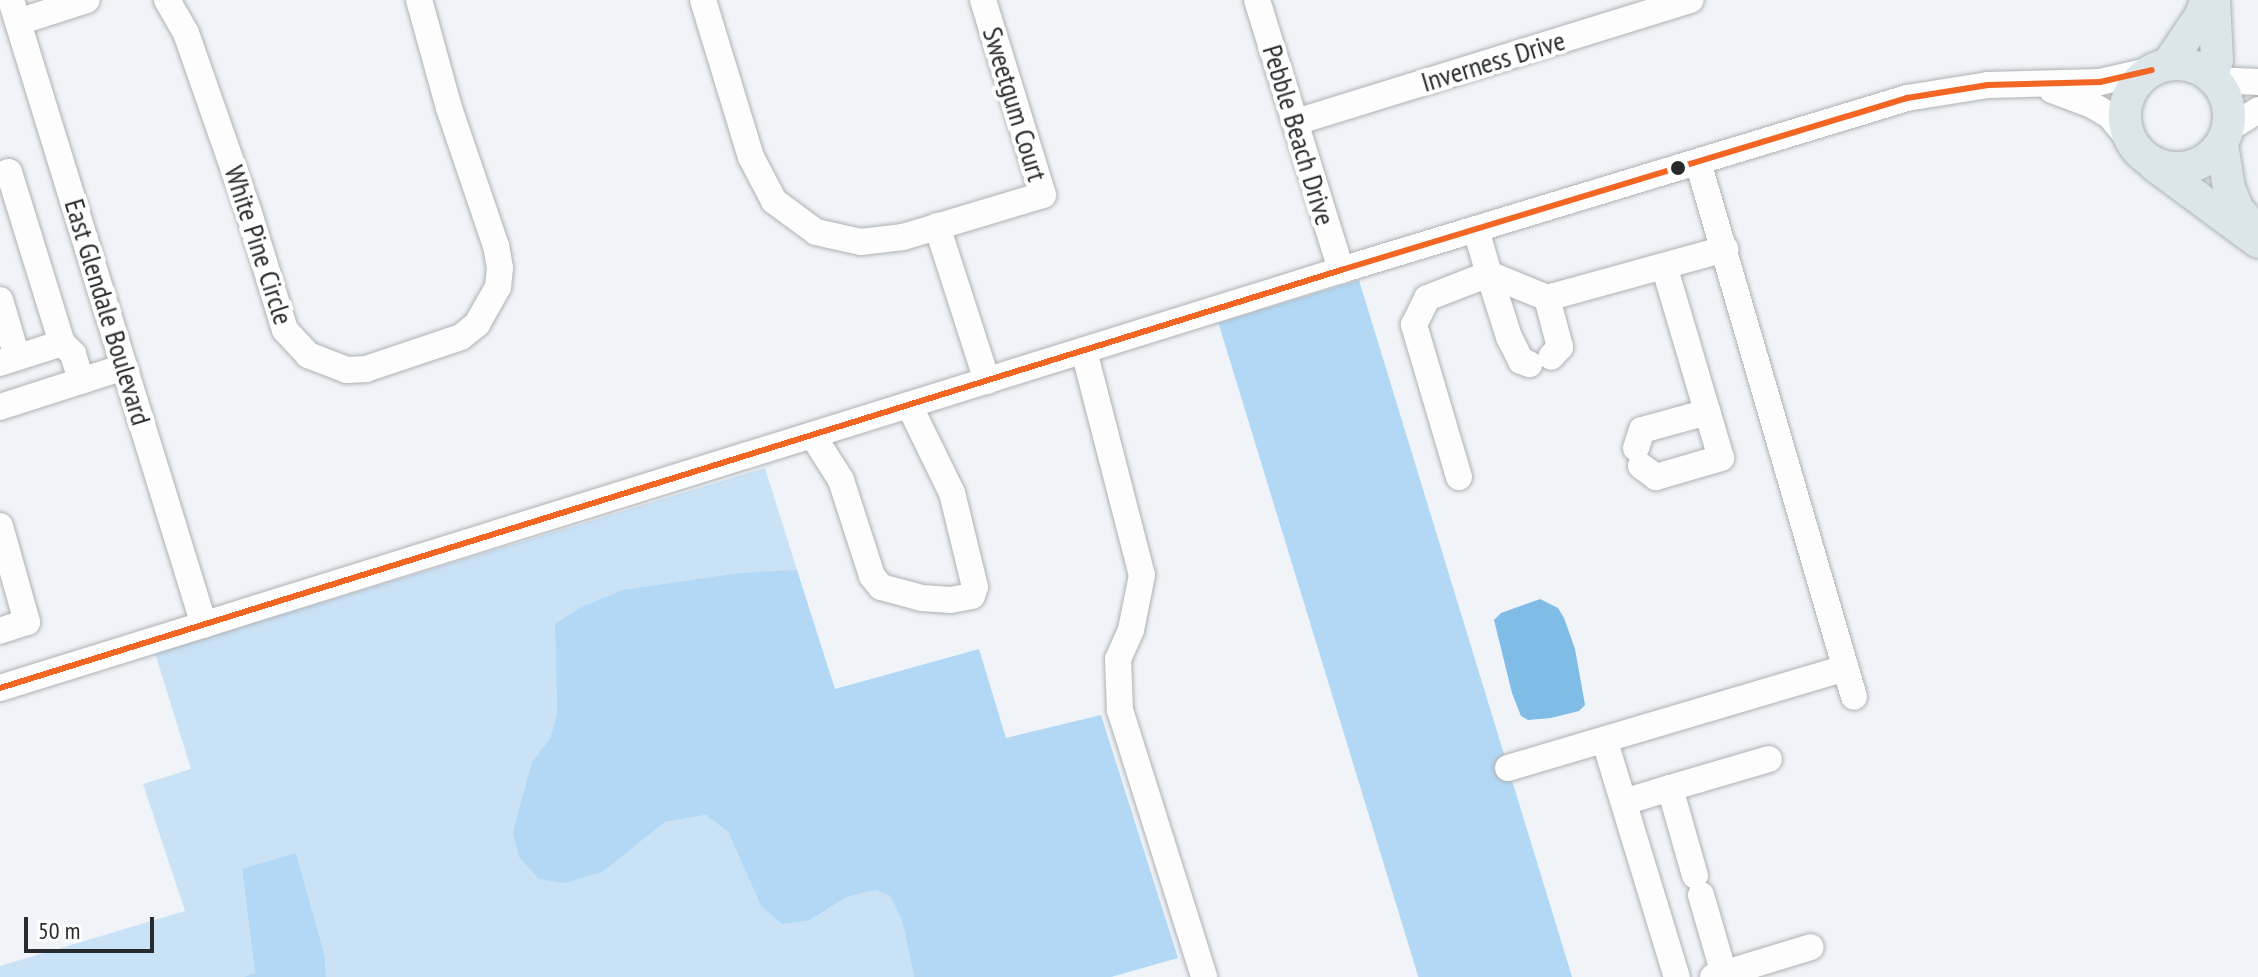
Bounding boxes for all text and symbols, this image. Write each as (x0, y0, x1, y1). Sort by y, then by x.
street label: Sweetgum Court (976, 23, 1054, 185)
street label: Inverness Drive (1417, 23, 1569, 99)
street label: Pebble Beach Drive (1256, 41, 1342, 229)
unlabelled marker (1670, 160, 1686, 176)
street label: White Pine Circle (217, 161, 301, 329)
street label: East Glendale Boulevard (58, 195, 158, 429)
scale bar (28, 901, 158, 951)
text: 50 m (38, 915, 80, 946)

